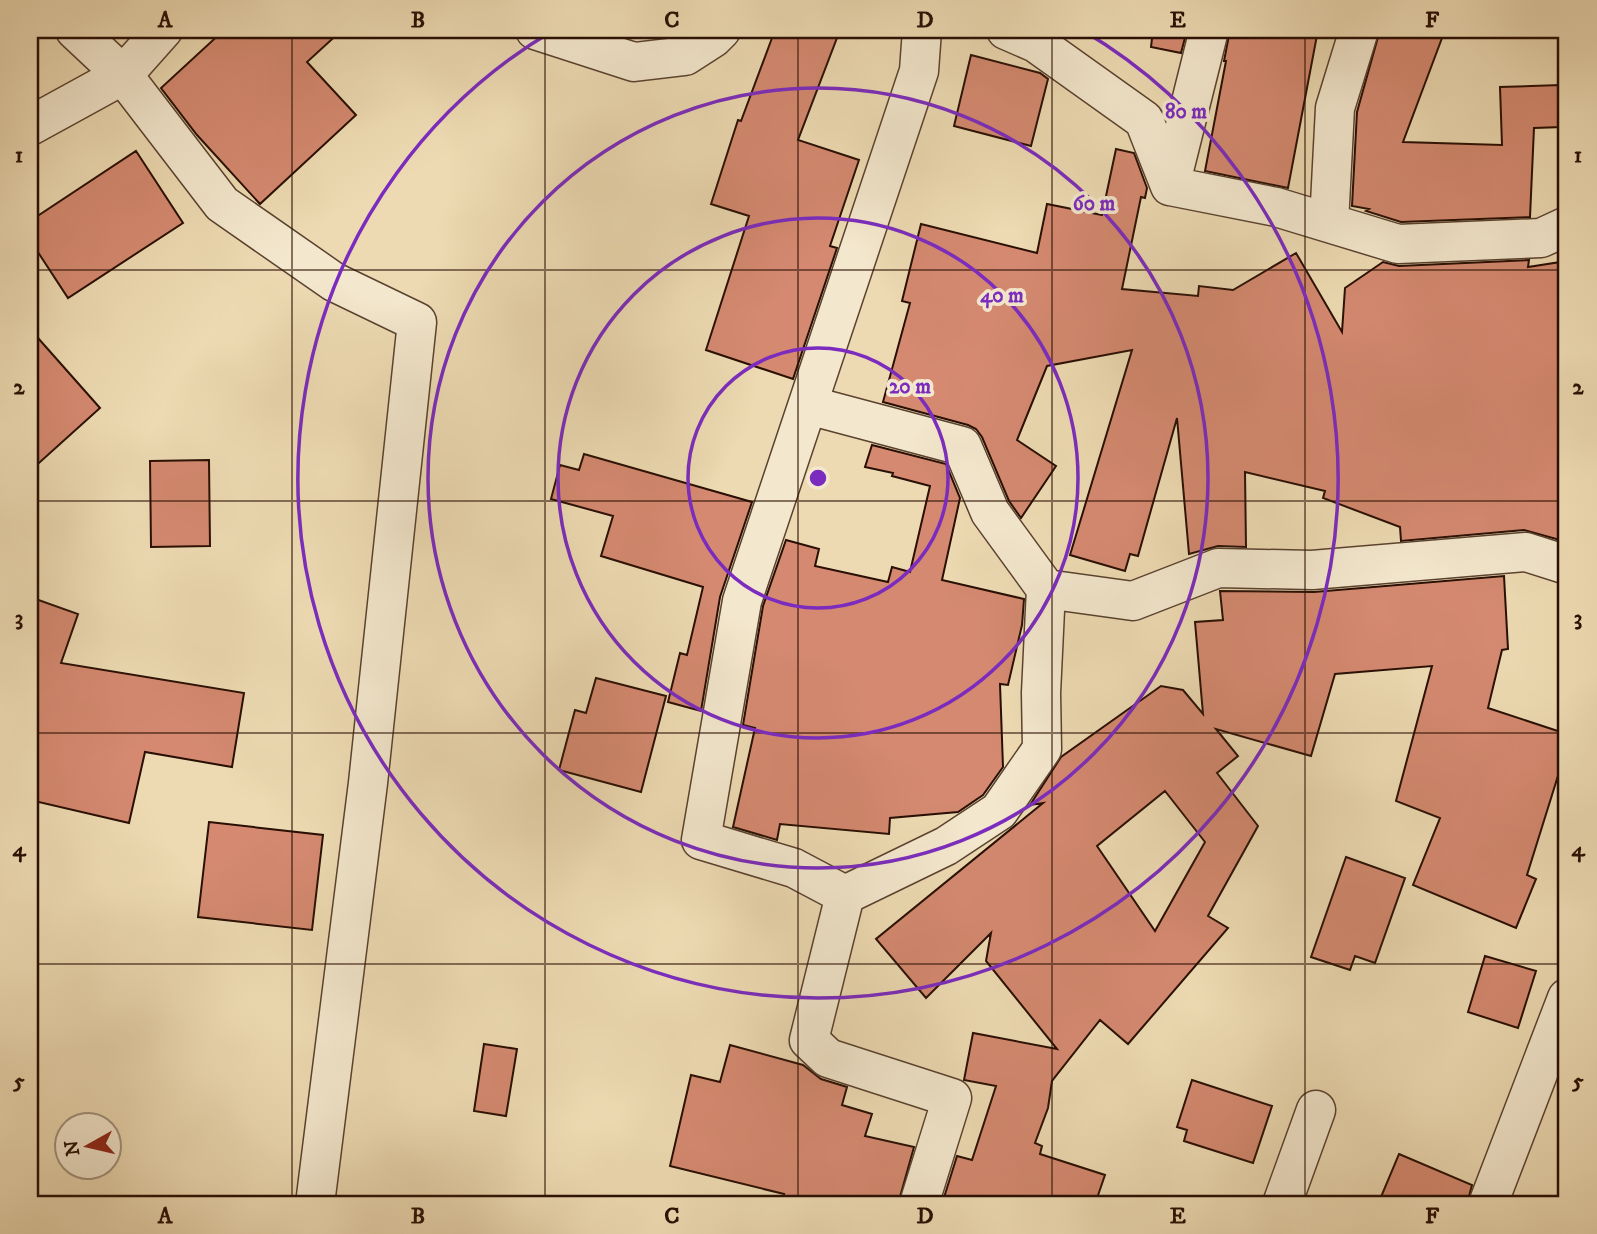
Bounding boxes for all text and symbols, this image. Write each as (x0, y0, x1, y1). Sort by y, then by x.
text: A (157, 6, 174, 35)
text: B (411, 6, 425, 35)
text: C (664, 6, 680, 35)
text: D (916, 6, 934, 35)
text: E (1170, 6, 1186, 35)
text: F (1425, 6, 1440, 35)
text: 80 m (1165, 99, 1207, 125)
text: 1 (15, 141, 23, 170)
text: 1 (1574, 141, 1582, 170)
text: 60 m (1073, 191, 1115, 217)
text: 40 m (980, 283, 1024, 309)
text: 2 (13, 373, 25, 402)
text: 2 (1572, 373, 1584, 402)
text: 20 m (889, 374, 931, 400)
centre of rings (806, 466, 830, 490)
text: 3 (15, 604, 23, 633)
text: 3 (1574, 604, 1582, 633)
text: 4 (12, 835, 27, 864)
text: 4 (1571, 835, 1586, 864)
text: 5 (12, 1067, 25, 1096)
text: 5 (1571, 1067, 1584, 1096)
north arrow (52, 1112, 122, 1182)
text: N (60, 1138, 85, 1157)
text: A (157, 1202, 174, 1231)
text: B (411, 1202, 425, 1231)
text: C (664, 1202, 680, 1231)
text: D (916, 1202, 934, 1231)
text: E (1170, 1202, 1186, 1231)
text: F (1425, 1202, 1440, 1231)

